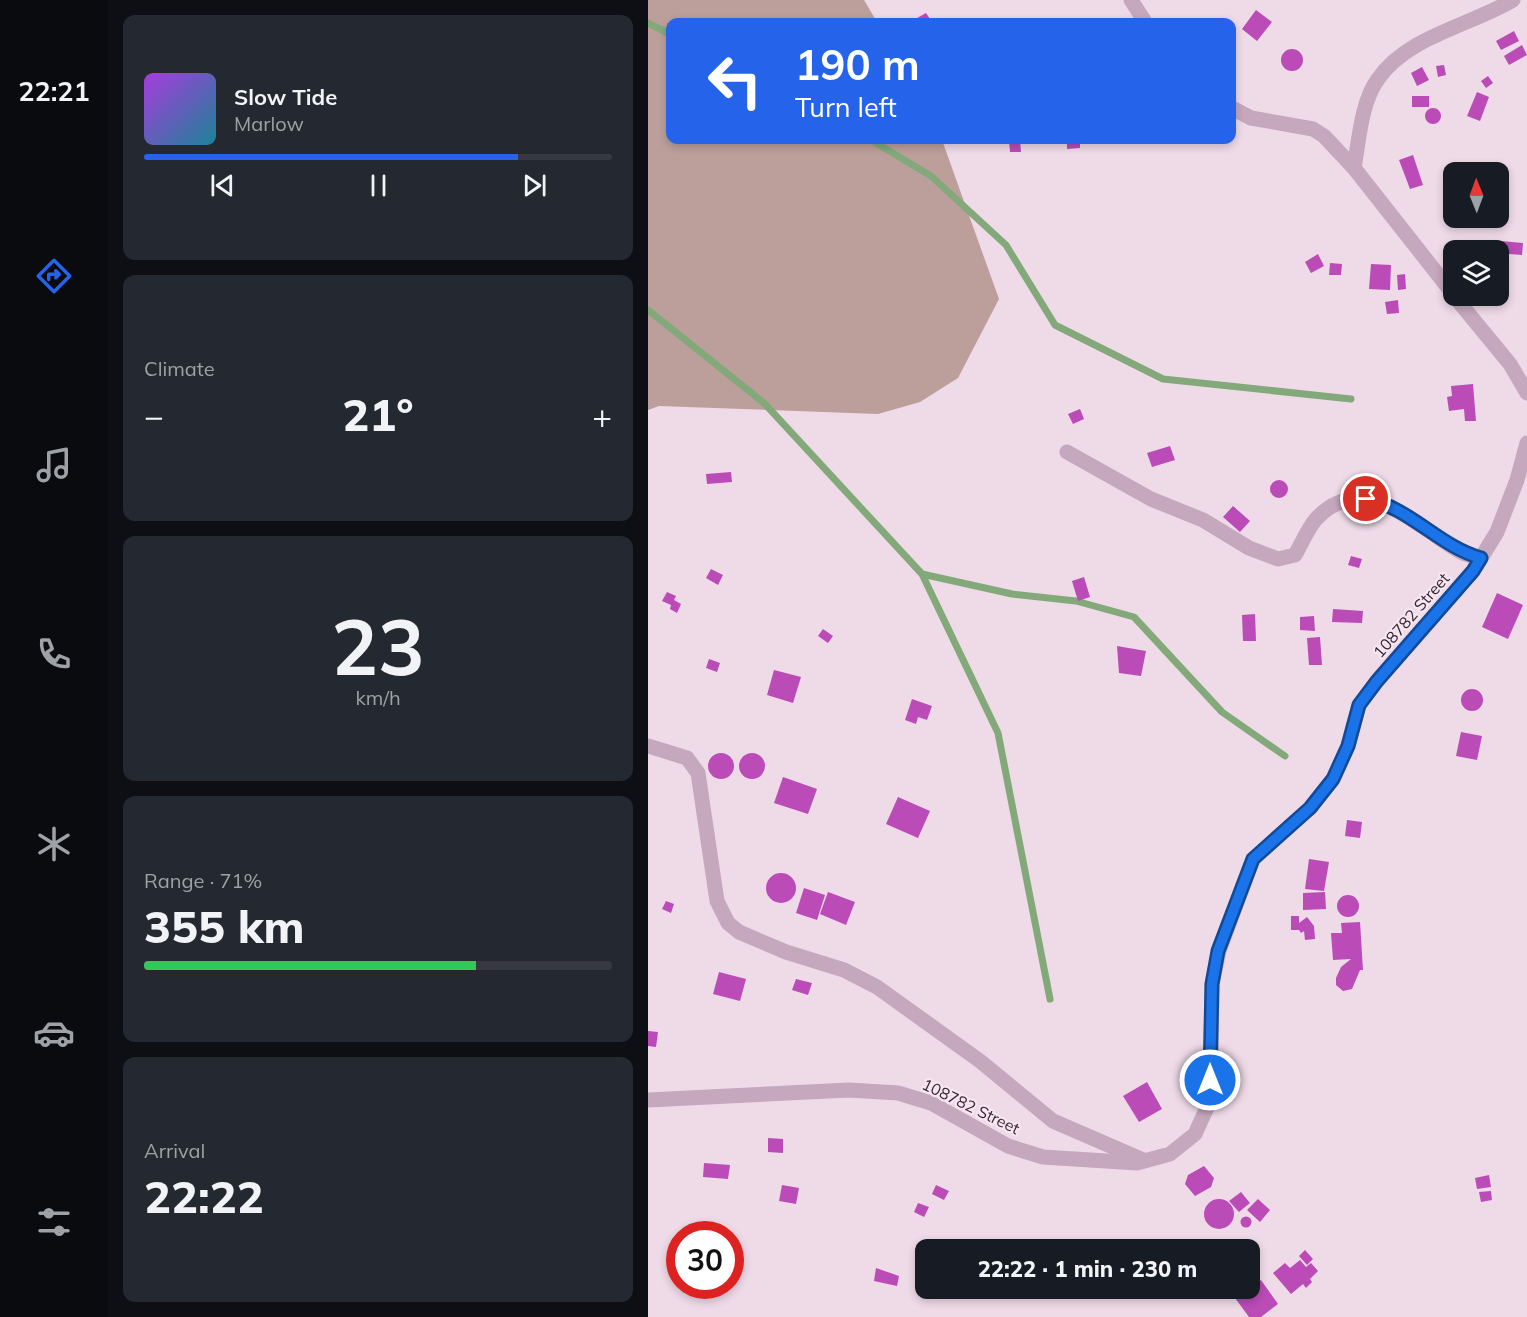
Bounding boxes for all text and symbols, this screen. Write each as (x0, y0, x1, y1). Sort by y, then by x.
text: 190 m (795, 38, 920, 91)
icon: left (696, 42, 774, 120)
text: 22:21 (18, 74, 90, 108)
text: Slow Tide (234, 83, 337, 111)
text: Turn left (795, 90, 897, 124)
text: Marlow (234, 111, 304, 136)
north arrow (1443, 162, 1509, 228)
map controls (1443, 162, 1509, 306)
icon: previous (206, 169, 239, 202)
icon: pause (362, 169, 395, 202)
icon: next (518, 169, 551, 202)
button: layers (1443, 240, 1509, 306)
icon: directions (33, 255, 75, 297)
text: Climate (144, 356, 215, 381)
text: 21° (342, 386, 414, 442)
text: − (144, 395, 164, 436)
text: + (592, 395, 612, 436)
icon: music (33, 444, 75, 486)
pin (1340, 473, 1391, 524)
icon: arrive (1349, 482, 1382, 515)
street label: 108782 Street (1369, 568, 1454, 662)
text: 23 (331, 597, 425, 695)
icon: phone (33, 633, 75, 675)
text: km/h (355, 685, 401, 710)
icon: climate (33, 823, 75, 865)
text: Range · 71% (144, 868, 262, 893)
text: 355 km (144, 898, 305, 954)
icon: car (33, 1012, 75, 1054)
position arrow (1178, 1048, 1242, 1112)
street label: 108782 Street (919, 1074, 1023, 1138)
text: Arrival (144, 1138, 205, 1163)
text: 22:22 (144, 1168, 264, 1224)
icon: filters (33, 1201, 75, 1243)
speed limit sign: 30 (666, 1221, 744, 1299)
text: 22:22 · 1 min · 230 m (978, 1255, 1197, 1283)

